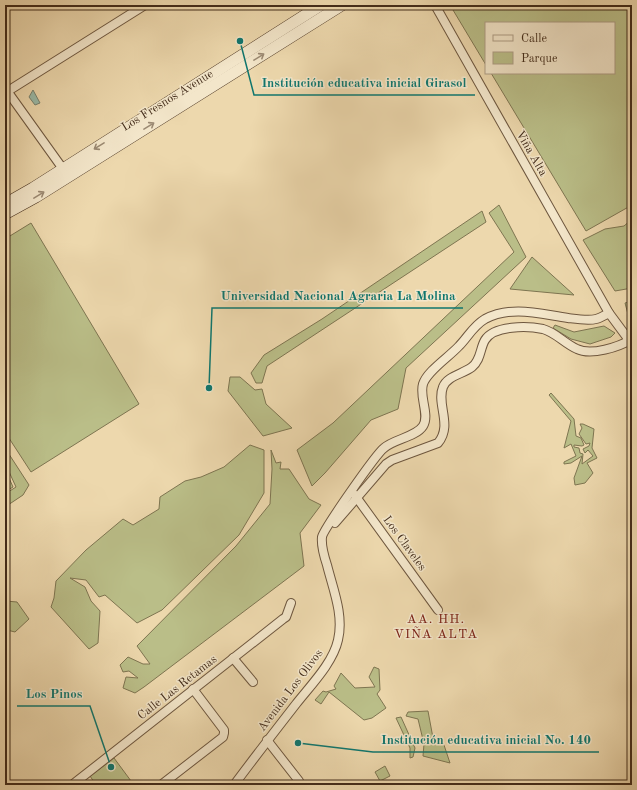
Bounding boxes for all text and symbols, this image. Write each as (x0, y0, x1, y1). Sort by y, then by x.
legend (485, 22, 615, 74)
text: Calle (521, 33, 547, 45)
one-way arrow (253, 53, 264, 61)
text: Parque (521, 53, 558, 65)
street label: Los Fresnos Avenue (120, 68, 216, 134)
callout: Institución educativa inicial Girasol (254, 70, 475, 95)
text: Institución educativa inicial Girasol (261, 77, 467, 90)
one-way arrow (143, 122, 154, 130)
street label: Viña Alta (513, 129, 549, 178)
one-way arrow (94, 142, 105, 150)
one-way arrow (33, 191, 45, 199)
callout: Universidad Nacional Agraria La Molina (212, 283, 463, 308)
text: Universidad Nacional Agraria La Molina (220, 290, 456, 303)
street label: Los Claveles (380, 514, 428, 573)
district label: AA. HH. VIÑA ALTA (394, 613, 478, 641)
street label: Avenida Los Olivos (256, 647, 325, 734)
street label: Calle Las Retamas (136, 653, 219, 722)
callout: Los Pinos (17, 681, 90, 706)
text: Los Pinos (26, 688, 83, 701)
callout: Institución educativa inicial No. 140 (373, 727, 599, 752)
text: Institución educativa inicial No. 140 (381, 734, 591, 747)

